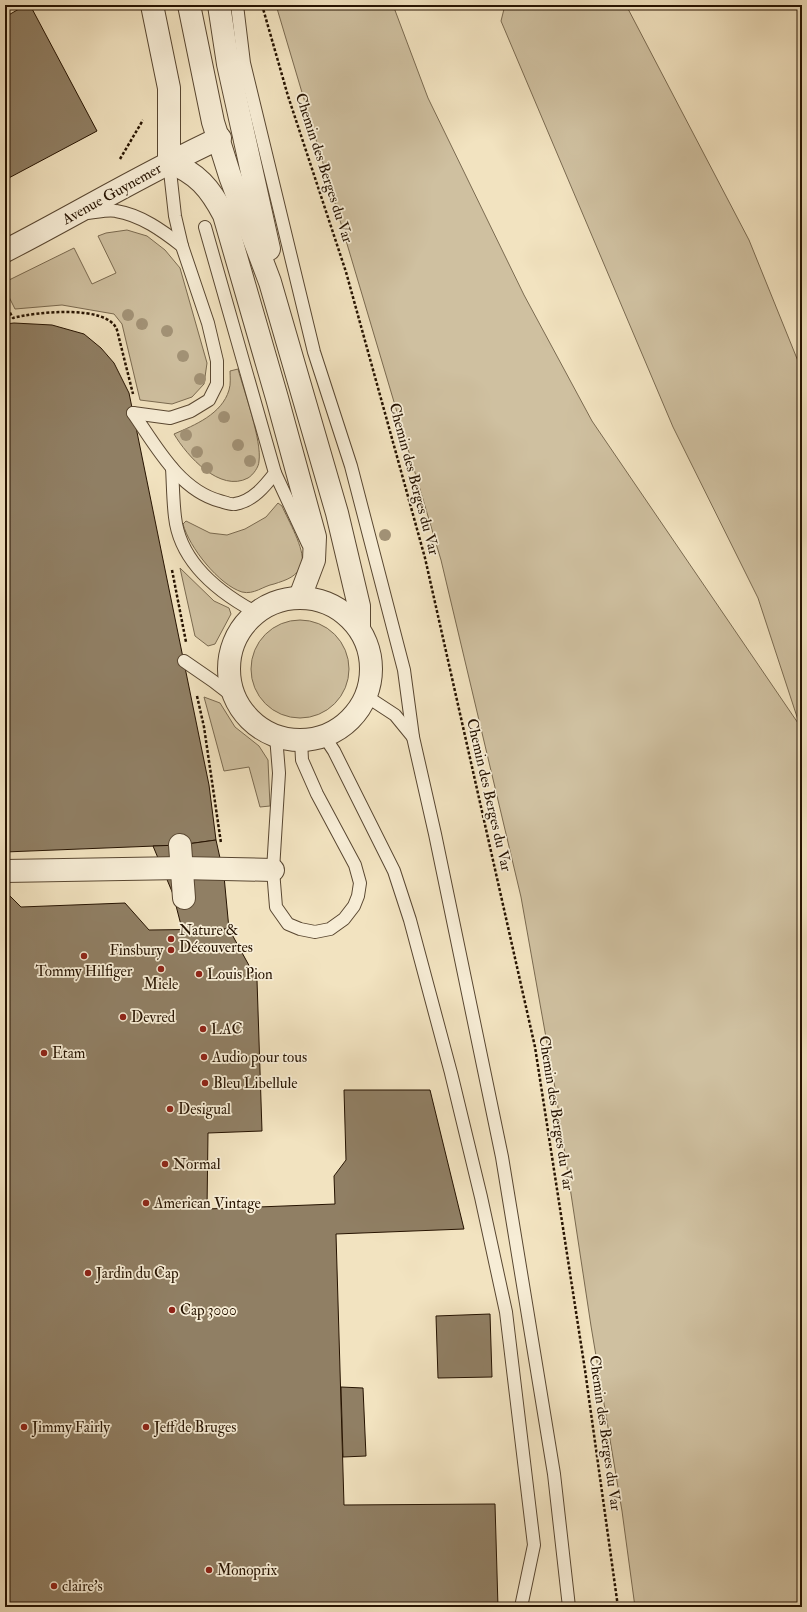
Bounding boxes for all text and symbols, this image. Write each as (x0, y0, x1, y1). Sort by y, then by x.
street label: Chemin des Berges du Var (291, 91, 357, 246)
street label: Avenue Guynemer (58, 159, 166, 230)
street label: Chemin des Berges du Var (385, 401, 444, 557)
street label: Chemin des Berges du Var (462, 717, 516, 874)
place label: Nature & Découvertes (179, 921, 253, 957)
marker: Nature & Découvertes (166, 934, 176, 944)
place label: Finsbury (110, 941, 163, 960)
marker: Finsbury (166, 945, 176, 955)
marker: Tommy Hilfiger (79, 951, 89, 961)
place label: Tommy Hilfiger (36, 962, 133, 981)
marker: Miele (156, 964, 166, 974)
place label: Louis Pion (207, 965, 273, 984)
marker: Louis Pion (194, 969, 204, 979)
place label: Miele (144, 975, 178, 994)
place label: Devred (131, 1008, 176, 1027)
marker: Devred (118, 1012, 128, 1022)
place label: LAC (211, 1020, 242, 1039)
marker: LAC (198, 1024, 208, 1034)
street label: Chemin des Berges du Var (534, 1034, 578, 1192)
place label: Etam (52, 1044, 86, 1063)
marker: Etam (39, 1048, 49, 1058)
place label: Audio pour tous (211, 1048, 307, 1068)
marker: Audio pour tous (199, 1052, 209, 1062)
place label: Bleu Libellule (213, 1074, 298, 1093)
marker: Bleu Libellule (200, 1078, 210, 1088)
place label: Desigual (178, 1100, 231, 1119)
marker: Desigual (165, 1104, 175, 1114)
place label: Normal (173, 1155, 221, 1174)
marker: Normal (160, 1159, 170, 1169)
place label: American Vintage (153, 1194, 261, 1213)
marker: American Vintage (141, 1198, 151, 1208)
place label: Jardin du Cap (95, 1264, 179, 1284)
marker: Jardin du Cap (83, 1268, 93, 1278)
place label: Cap 3000 (180, 1301, 237, 1321)
marker: Cap 3000 (167, 1305, 177, 1315)
street label: Chemin des Berges du Var (585, 1354, 625, 1512)
place label: Jimmy Fairly (31, 1418, 110, 1438)
place label: Jeff de Bruges (153, 1418, 237, 1438)
marker: Jimmy Fairly (19, 1422, 29, 1432)
marker: Jeff de Bruges (141, 1422, 151, 1432)
place label: Monoprix (217, 1561, 277, 1581)
marker: Monoprix (204, 1565, 214, 1575)
place label: claire's (62, 1577, 103, 1596)
marker: claire's (49, 1581, 59, 1591)

